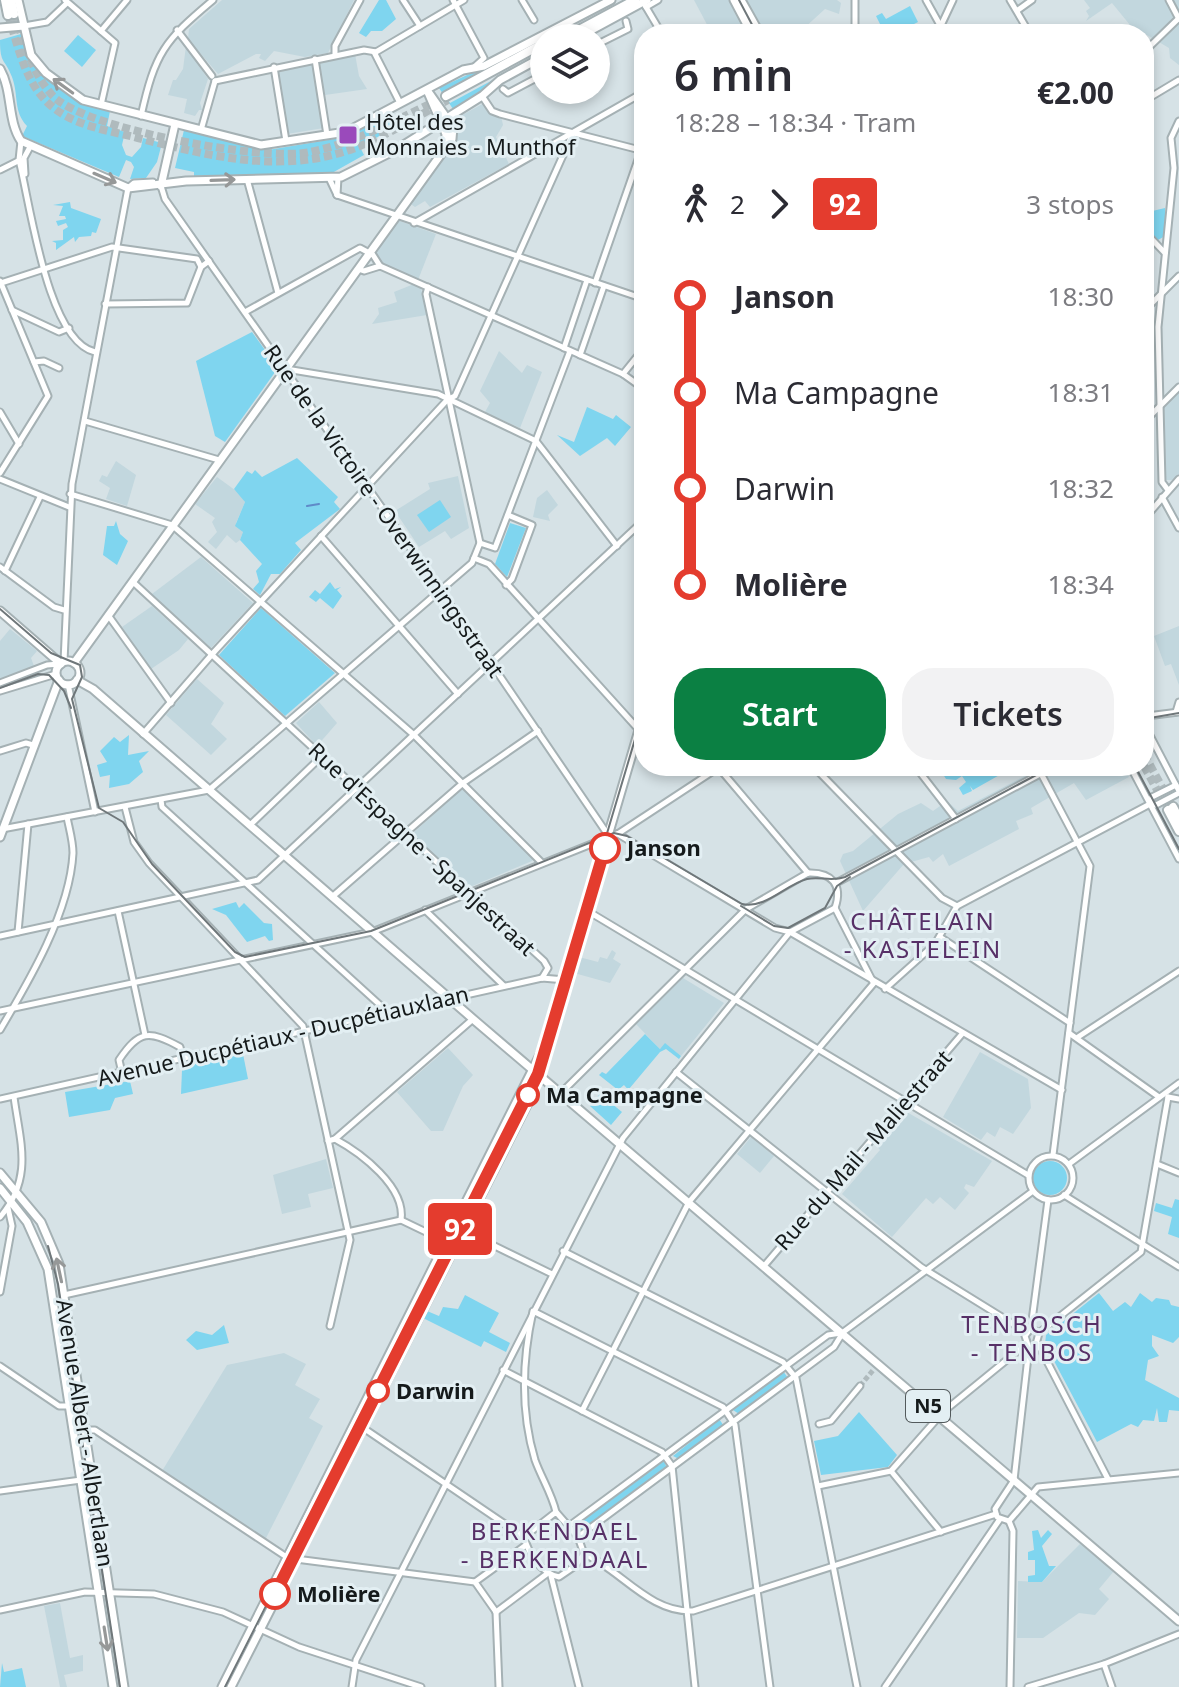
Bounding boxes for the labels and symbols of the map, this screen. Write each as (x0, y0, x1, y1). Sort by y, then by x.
one-way arrow (53, 78, 74, 95)
place label: Hôtel des Monnaies - Munthof (366, 106, 577, 161)
marker: Hôtel des Monnaies - Munthof (337, 124, 359, 146)
one-way arrow (92, 172, 117, 187)
one-way arrow (209, 172, 236, 187)
street label: Rue de la Victoire - Overwinningsstraat (258, 338, 512, 683)
street label: Rue d'Espagne - Spanjestraat (303, 735, 543, 962)
place label: Janson (625, 832, 701, 862)
marker: Janson (590, 833, 620, 863)
district label: CHÂTELAIN - KASTELEIN (844, 904, 1002, 965)
street label: Avenue Ducpétiaux - Ducpétiauxlaan (94, 978, 471, 1092)
street label: Rue du Mail - Maliestraat (767, 1043, 958, 1256)
place label: Ma Campagne (546, 1079, 703, 1109)
marker: Ma Campagne (517, 1084, 539, 1106)
line badge: 92 (424, 1203, 496, 1255)
one-way arrow (51, 1258, 66, 1284)
street label: Avenue Albert - Albertlaan (50, 1297, 122, 1569)
district label: TENBOSCH - TENBOS (961, 1307, 1103, 1368)
place label: Darwin (396, 1375, 475, 1405)
marker: Darwin (367, 1380, 389, 1402)
road number: N5 (906, 1390, 950, 1422)
district label: BERKENDAEL - BERKENDAAL (461, 1514, 649, 1575)
place label: Molière (297, 1578, 380, 1608)
marker: Molière (260, 1579, 290, 1609)
one-way arrow (99, 1626, 114, 1651)

